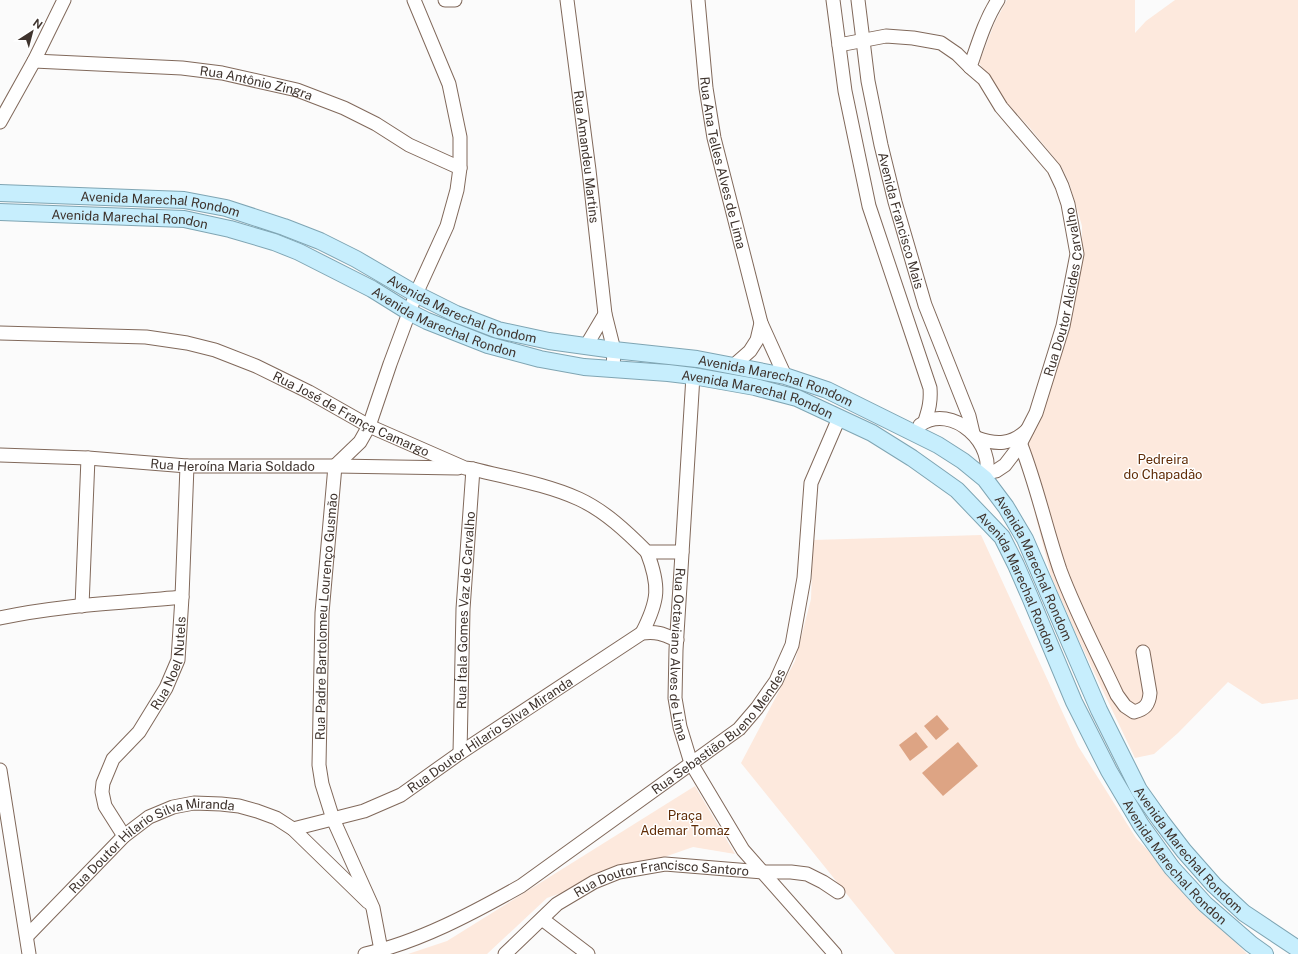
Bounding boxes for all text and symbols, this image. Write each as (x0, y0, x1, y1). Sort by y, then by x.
north arrow (12, 12, 52, 52)
text: N (31, 17, 45, 31)
street label: Rua Antônio Zingra (199, 63, 315, 103)
street label: Rua Ana Telles Alves de Lima (697, 76, 749, 250)
street label: Rua Amandeu Martins (571, 89, 602, 224)
street label: Avenida Francisco Mais (875, 150, 927, 290)
street label: Avenida Marechal Rondom (80, 189, 242, 220)
street label: Avenida Marechal Rondon (51, 206, 209, 232)
street label: Rua Doutor Alcides Carvalho (1040, 206, 1085, 378)
street label: Avenida Marechal Rondom (385, 272, 538, 346)
street label: Avenida Marechal Rondon (369, 283, 518, 360)
street label: Avenida Marechal Rondom (697, 352, 856, 409)
street label: Avenida Marechal Rondon (681, 367, 836, 421)
street label: Rua José de França Camargo (271, 368, 432, 459)
park label: Pedreira do Chapadão (1124, 452, 1202, 482)
street label: Rua Heroína Maria Soldado (150, 456, 315, 474)
street label: Rua Padre Bartolomeu Lourenço Gusmão (312, 492, 340, 740)
street label: Avenida Marechal Rondom (992, 492, 1076, 643)
street label: Avenida Marechal Rondon (974, 509, 1060, 654)
street label: Rua Ítala Gomes Vaz de Carvalho (453, 511, 477, 709)
street label: Rua Octaviano Alves de Lima (667, 567, 691, 742)
street label: Rua Noel Nutels (147, 616, 188, 712)
street label: Rua Sebastião Bueno Mendes (648, 666, 788, 797)
street label: Rua Doutor Hilario Silva Miranda (404, 674, 575, 796)
street label: Avenida Marechal Rondom (1131, 784, 1246, 916)
street label: Rua Doutor Hilario Silva Miranda (65, 795, 236, 896)
street label: Avenida Marechal Rondon (1120, 797, 1230, 927)
park label: Praça Ademar Tomaz (640, 808, 730, 838)
street label: Rua Doutor Francisco Santoro (571, 856, 750, 900)

